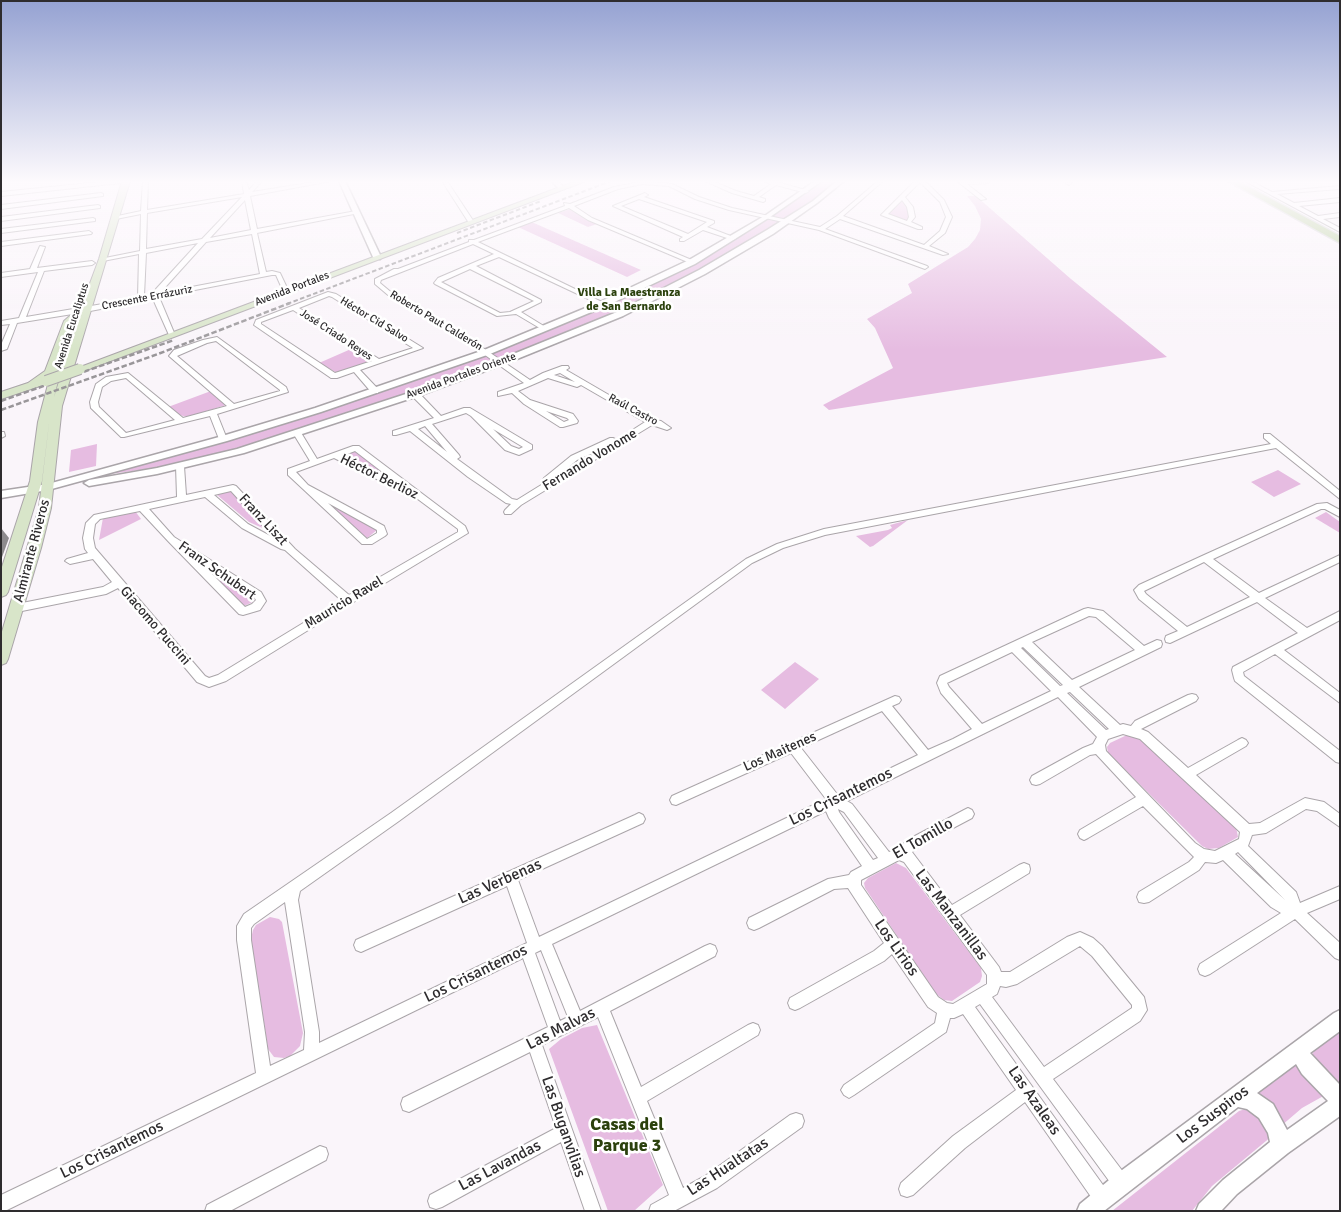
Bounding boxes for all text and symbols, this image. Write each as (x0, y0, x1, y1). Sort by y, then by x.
street label: Avenida Portales (253, 269, 331, 309)
street label: Avenida Eucaliptus (52, 282, 92, 370)
street label: Crescente Errázuriz (101, 283, 193, 313)
district label: Villa La Maestranza de San Bernardo (578, 286, 680, 314)
street label: Roberto Paut Calderón (387, 288, 485, 354)
street label: Héctor Cid Salvo (337, 294, 411, 346)
street label: José Criado Reyes (297, 307, 375, 363)
street label: Avenida Portales Oriente (404, 350, 518, 402)
street label: Raúl Castro (606, 391, 660, 429)
street label: Fernando Vonome (540, 425, 640, 495)
street label: Héctor Berlioz (337, 451, 421, 503)
street label: Franz Liszt (235, 491, 291, 549)
street label: Almirante Riveros (10, 498, 54, 604)
street label: Franz Schubert (175, 538, 259, 604)
street label: Mauricio Ravel (302, 573, 386, 633)
street label: Giacomo Puccini (116, 583, 194, 669)
street label: Los Maitenes (741, 728, 819, 776)
street label: Los Crisantemos (786, 764, 896, 830)
street label: El Tomillo (889, 814, 957, 864)
street label: Las Verbenas (455, 855, 545, 909)
street label: Las Manzanillas (910, 866, 992, 964)
street label: Los Lirios (869, 916, 923, 980)
street label: Los Crisantemos (421, 941, 531, 1007)
street label: Las Malvas (523, 1003, 599, 1055)
street label: Las Azaleas (1003, 1063, 1065, 1139)
street label: Las Buganvilias (537, 1074, 589, 1180)
street label: Los Suspiros (1173, 1082, 1253, 1148)
district label: Casas del Parque 3 (590, 1114, 664, 1156)
street label: Los Crisantemos (57, 1117, 167, 1183)
street label: Las Hualtatas (684, 1134, 772, 1200)
street label: Las Lavandas (456, 1136, 544, 1196)

